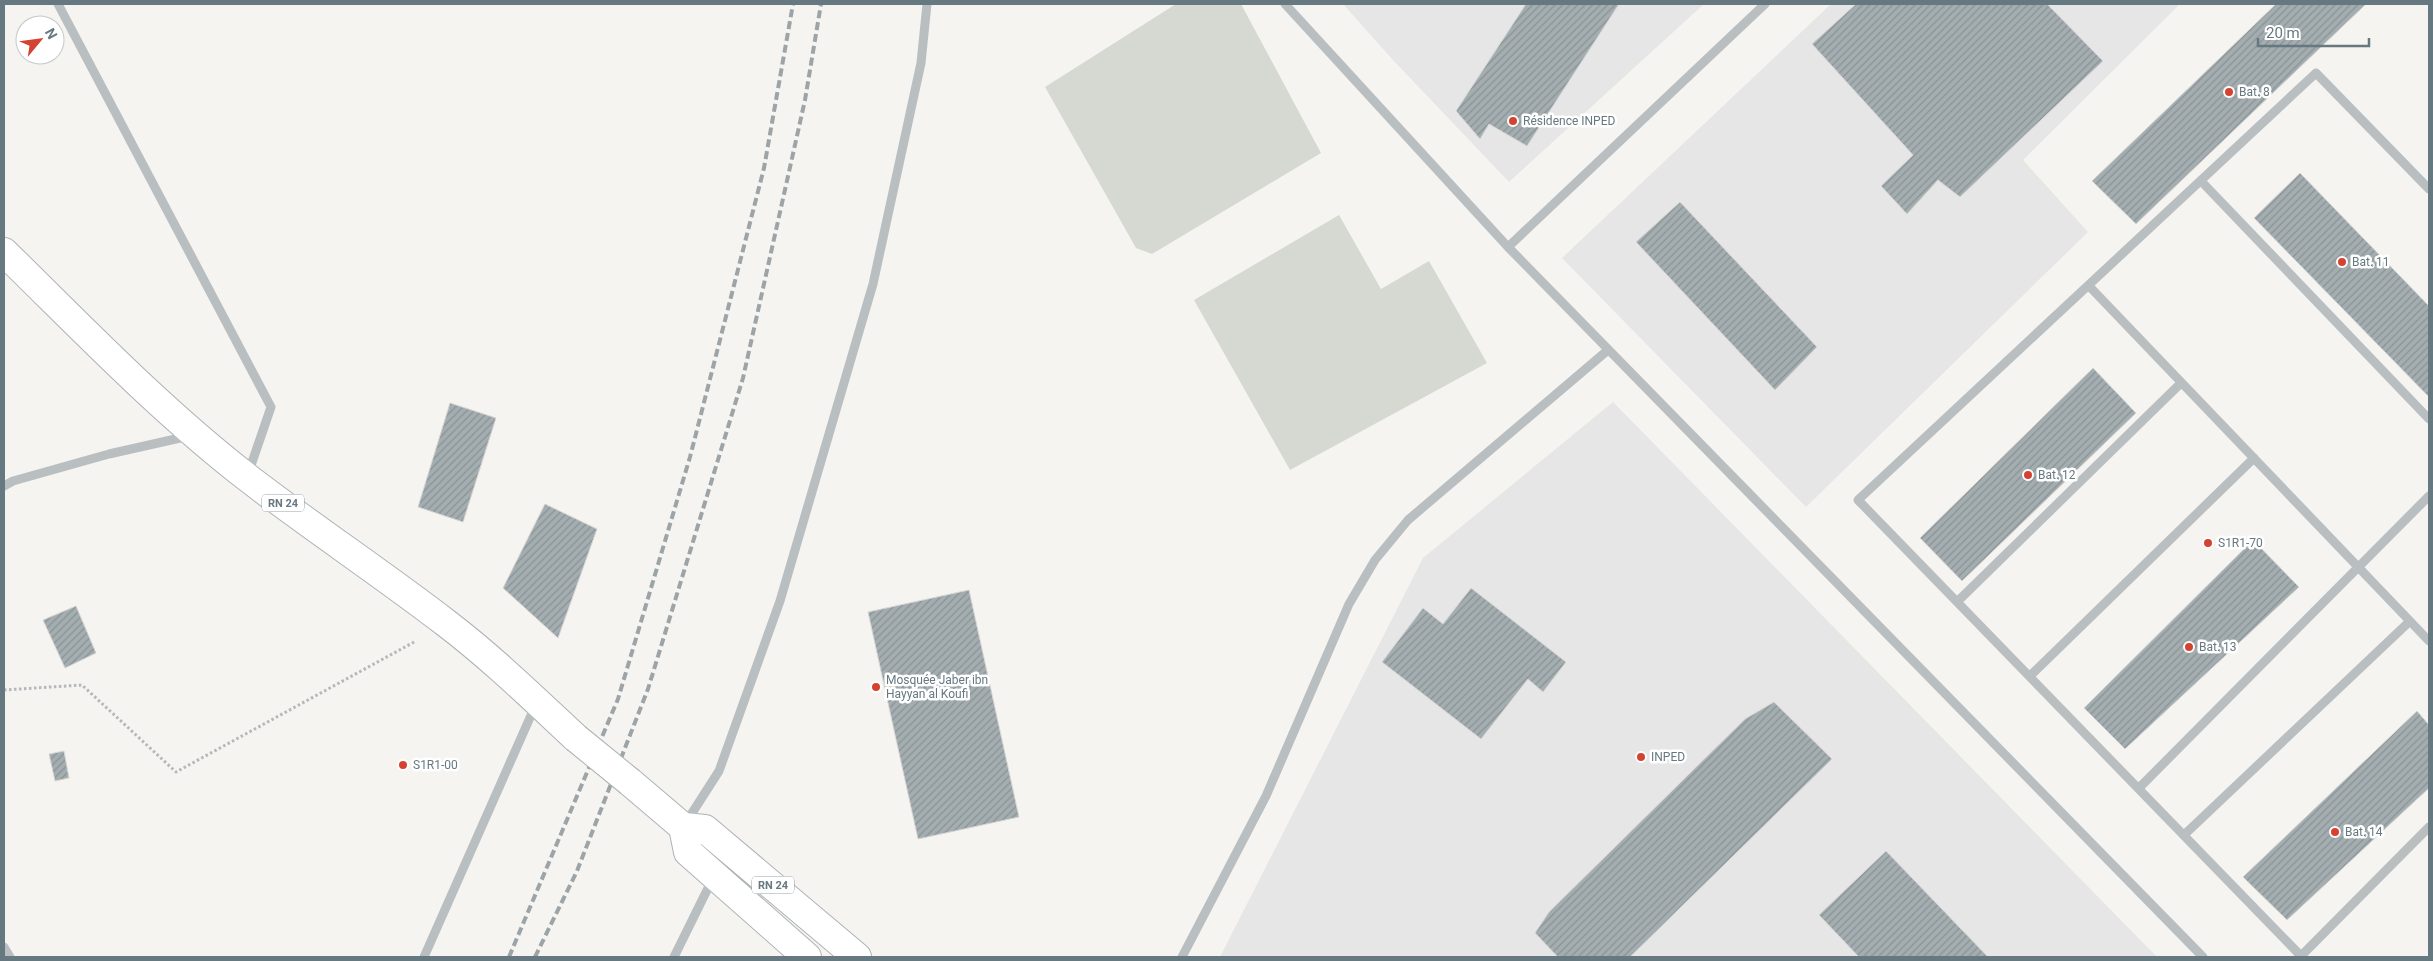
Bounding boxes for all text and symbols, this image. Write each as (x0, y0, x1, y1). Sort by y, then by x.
north arrow (15, 15, 65, 65)
scale bar (2258, 15, 2369, 47)
text: 20 m (2266, 24, 2300, 42)
text: N (42, 25, 61, 42)
place label: Bat. 8 (2239, 85, 2270, 99)
marker: Bat. 8 (2223, 86, 2235, 98)
place label: Résidence INPED (1523, 114, 1615, 128)
marker: Résidence INPED (1507, 115, 1519, 127)
place label: Bat. 11 (2352, 255, 2390, 269)
marker: Bat. 11 (2336, 256, 2348, 268)
place label: Bat. 12 (2038, 468, 2076, 482)
marker: Bat. 12 (2022, 469, 2034, 481)
road number: RN 24 (262, 494, 304, 512)
place label: S1R1-70 (2218, 536, 2263, 550)
marker: S1R1-70 (2202, 537, 2214, 549)
place label: Bat. 13 (2199, 640, 2237, 654)
marker: Bat. 13 (2183, 641, 2195, 653)
place label: Mosquée Jaber ibn Hayyan al Koufi (886, 673, 988, 701)
marker: Mosquée Jaber ibn Hayyan al Koufi (870, 681, 882, 693)
place label: INPED (1651, 750, 1685, 764)
marker: INPED (1635, 751, 1647, 763)
place label: S1R1-00 (413, 758, 458, 772)
marker: S1R1-00 (397, 759, 409, 771)
place label: Bat. 14 (2345, 825, 2383, 839)
marker: Bat. 14 (2329, 826, 2341, 838)
road number: RN 24 (752, 876, 794, 894)

